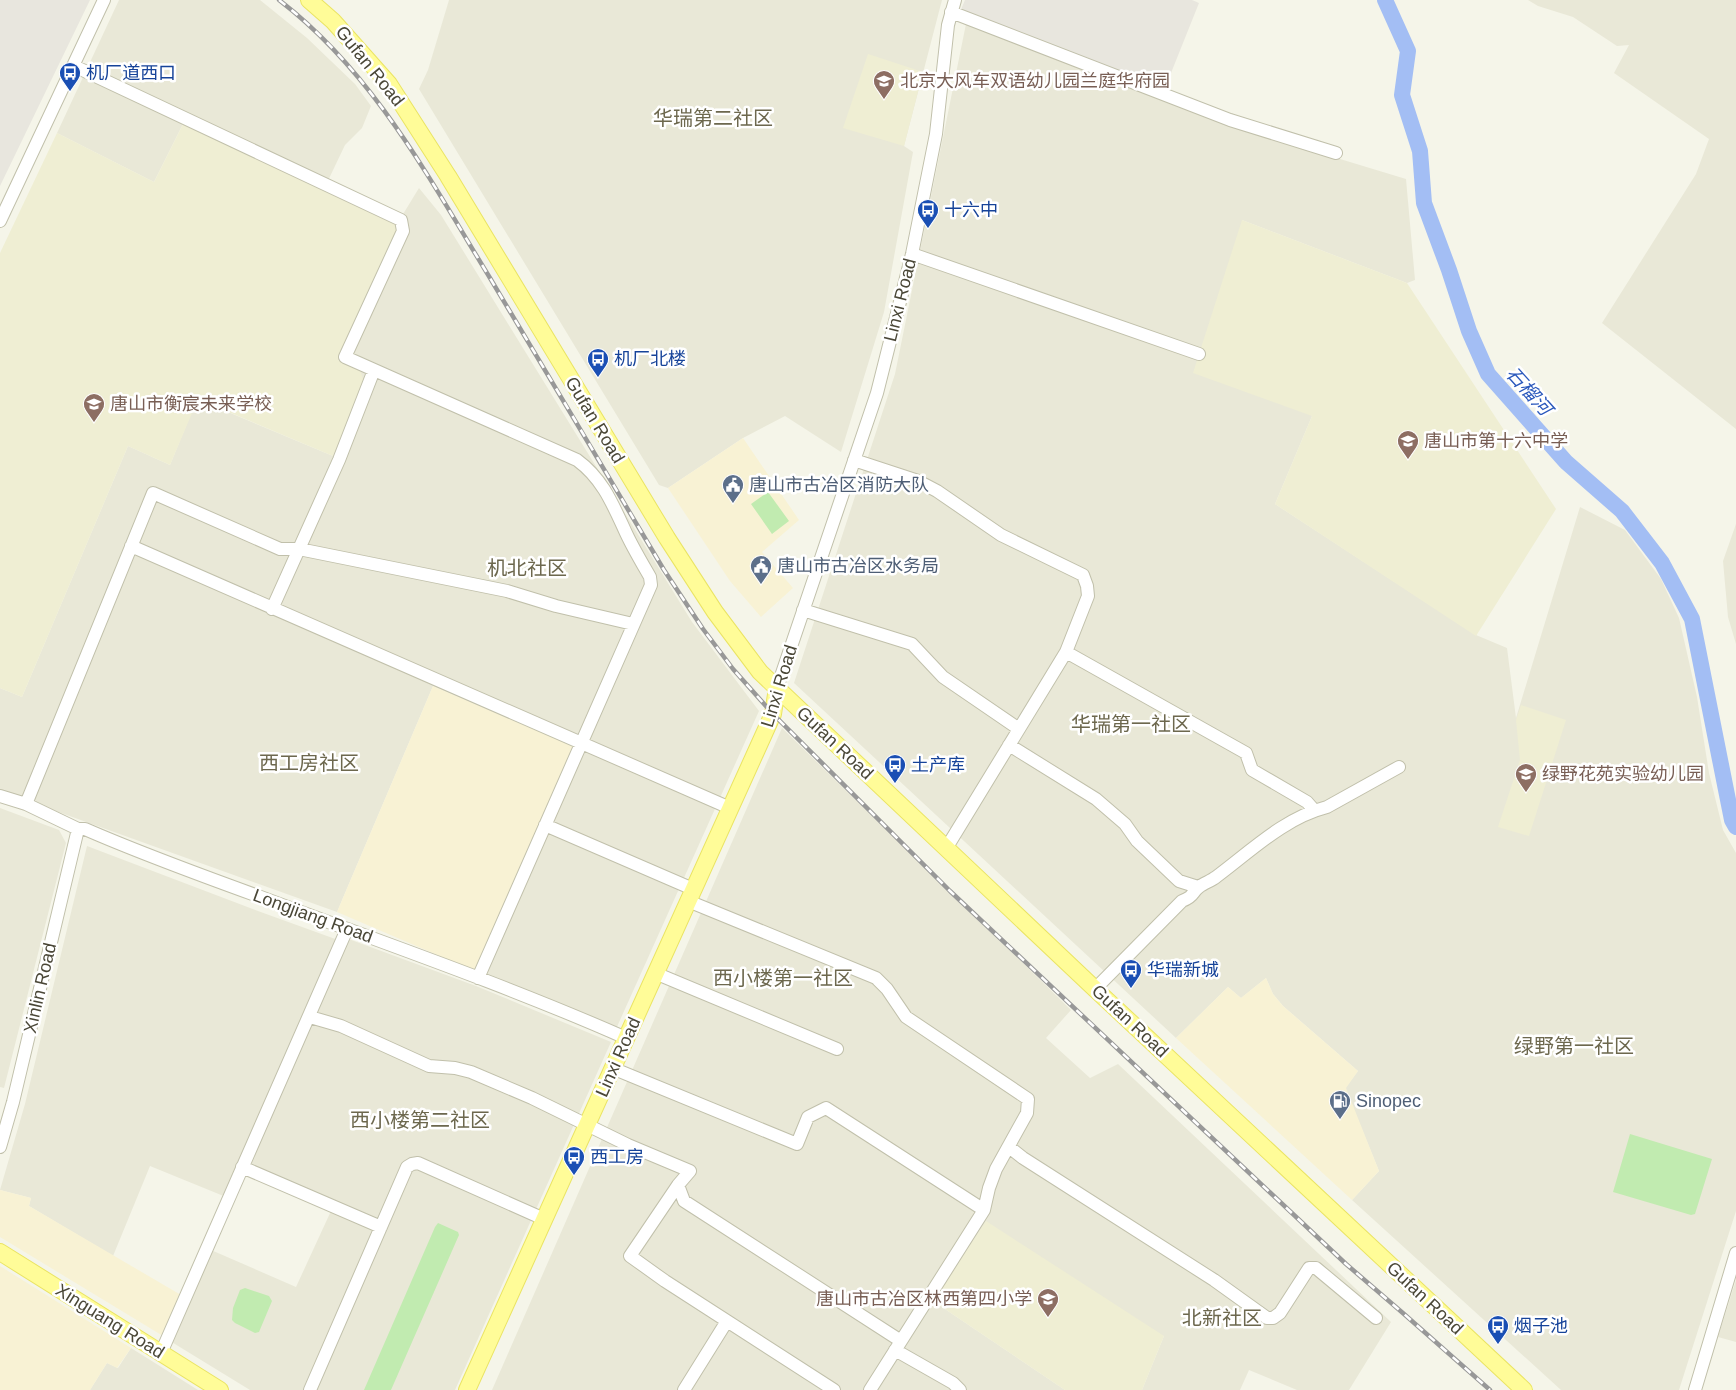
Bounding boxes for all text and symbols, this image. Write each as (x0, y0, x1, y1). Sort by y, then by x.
street label: Gufan Road (332, 22, 408, 110)
bus stop icon: 机厂道西口 (58, 61, 82, 92)
place label: 机厂道西口 (86, 63, 176, 83)
school or university icon: 北京大风车双语幼儿园兰庭华府园 (872, 69, 896, 100)
place label: 北京大风车双语幼儿园兰庭华府园 (900, 71, 1170, 91)
district label: 华瑞第二社区 (653, 107, 773, 129)
bus stop icon: 十六中 (916, 198, 940, 229)
place label: 十六中 (944, 200, 998, 220)
street label: Linxi Road (880, 256, 920, 344)
bus stop icon: 机厂北楼 (586, 347, 610, 378)
place label: 机厂北楼 (614, 349, 686, 369)
water label: 石榴河 (1502, 363, 1559, 422)
street label: Gufan Road (561, 373, 629, 467)
school or university icon: 唐山市衡宸未来学校 (82, 392, 106, 423)
place label: 唐山市衡宸未来学校 (110, 394, 272, 414)
school or university icon: 唐山市第十六中学 (1396, 429, 1420, 460)
place label: 唐山市第十六中学 (1424, 431, 1568, 451)
public building icon: 唐山市古冶区消防大队 (721, 473, 745, 504)
place label: 唐山市古冶区消防大队 (749, 475, 929, 495)
public building icon: 唐山市古冶区水务局 (749, 554, 773, 585)
place label: 唐山市古冶区水务局 (777, 556, 939, 576)
district label: 机北社区 (487, 557, 567, 579)
street label: Linxi Road (757, 642, 801, 730)
street label: Gufan Road (793, 703, 877, 783)
district label: 华瑞第一社区 (1071, 713, 1191, 735)
district label: 西工房社区 (259, 752, 359, 774)
bus stop icon: 土产库 (883, 753, 907, 784)
place label: 土产库 (911, 755, 965, 775)
school or university icon: 绿野花苑实验幼儿园 (1514, 762, 1538, 793)
place label: 绿野花苑实验幼儿园 (1542, 764, 1704, 784)
street label: Longjiang Road (250, 885, 376, 947)
street label: Xinlin Road (20, 941, 60, 1035)
bus stop icon: 华瑞新城 (1119, 958, 1143, 989)
place label: 华瑞新城 (1147, 960, 1219, 980)
district label: 西小楼第一社区 (713, 967, 853, 989)
street label: Gufan Road (1088, 981, 1172, 1061)
street label: Linxi Road (592, 1014, 644, 1100)
district label: 绿野第一社区 (1514, 1035, 1634, 1057)
fuel station icon: Sinopec (1328, 1089, 1352, 1120)
place label: Sinopec (1356, 1091, 1421, 1111)
district label: 西小楼第二社区 (350, 1109, 490, 1131)
bus stop icon: 西工房 (562, 1145, 586, 1176)
place label: 西工房 (590, 1147, 644, 1167)
street label: Gufan Road (1383, 1258, 1467, 1338)
street label: Xinguang Road (52, 1280, 168, 1362)
school or university icon: 唐山市古冶区林西第四小学 (1036, 1287, 1060, 1318)
place label: 唐山市古冶区林西第四小学 (816, 1289, 1032, 1309)
district label: 北新社区 (1182, 1307, 1262, 1329)
bus stop icon: 烟子池 (1486, 1314, 1510, 1345)
place label: 烟子池 (1514, 1316, 1568, 1336)

